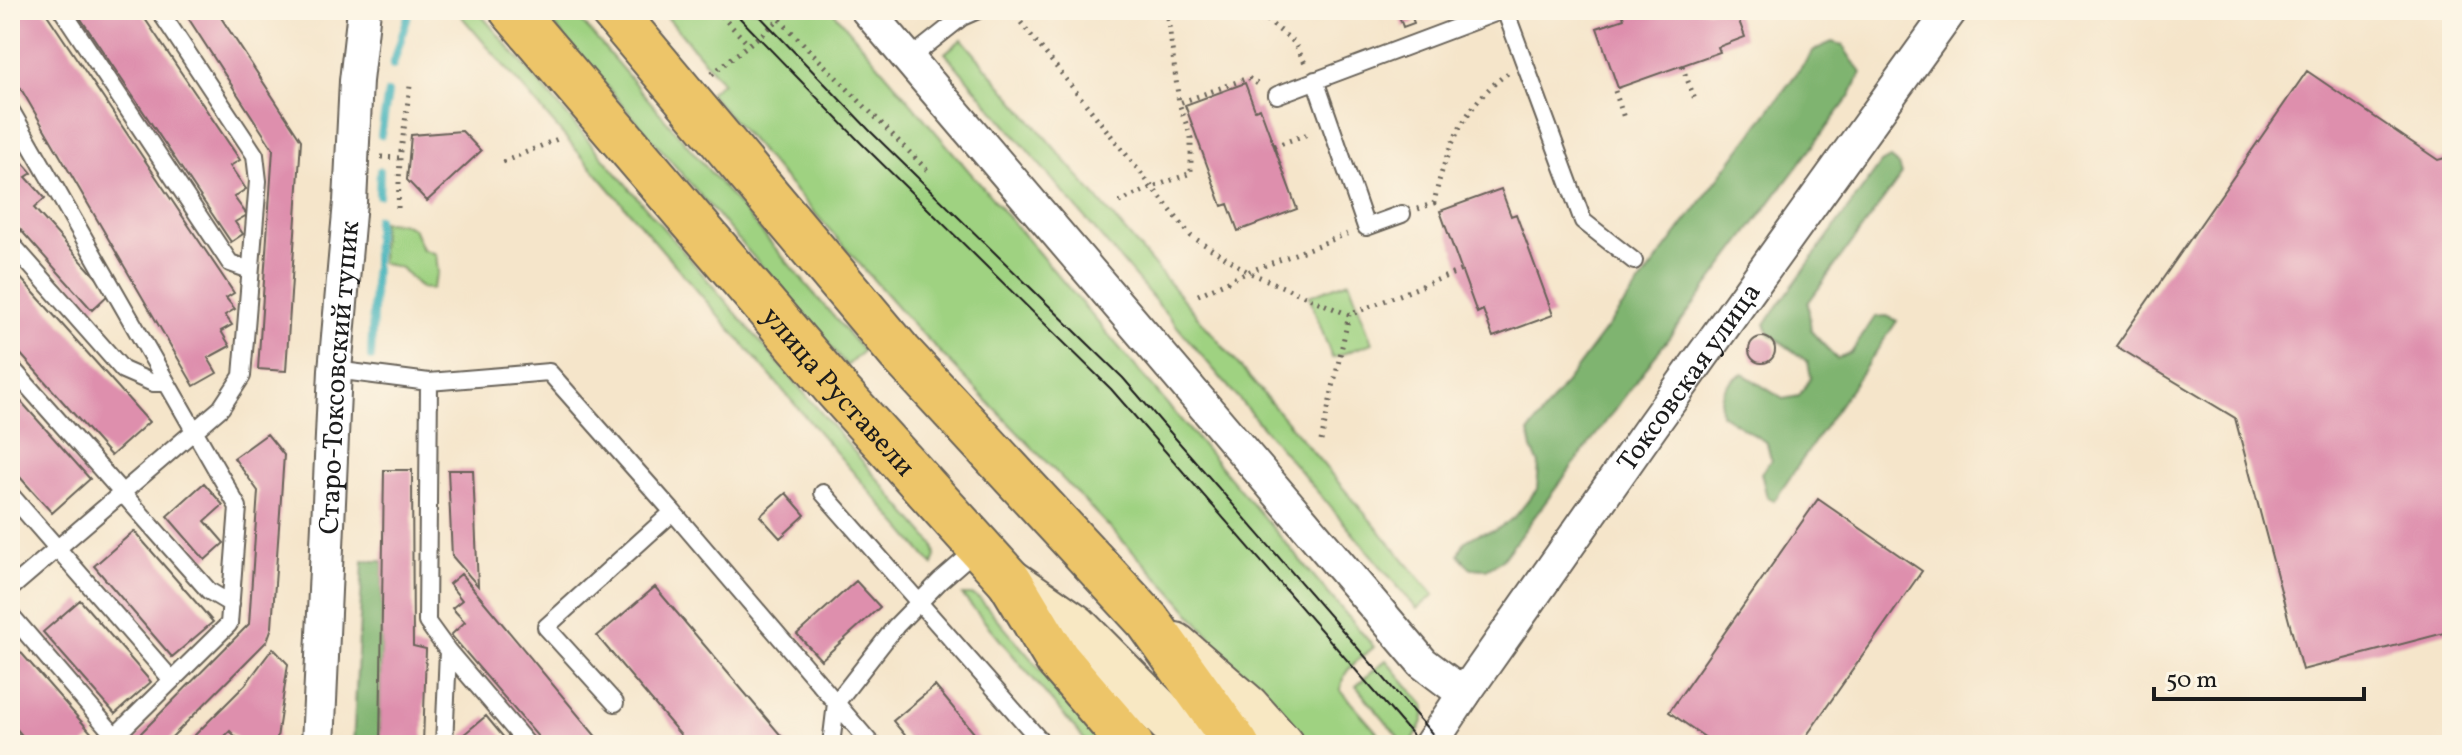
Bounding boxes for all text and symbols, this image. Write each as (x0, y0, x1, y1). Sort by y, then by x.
street label: Старо-Токсовский тупик (311, 219, 370, 535)
street label: Токсовская улица (1609, 275, 1771, 480)
street label: улица Руставели (752, 299, 923, 486)
scale bar (2154, 651, 2364, 701)
text: 50 m (2166, 664, 2218, 698)

